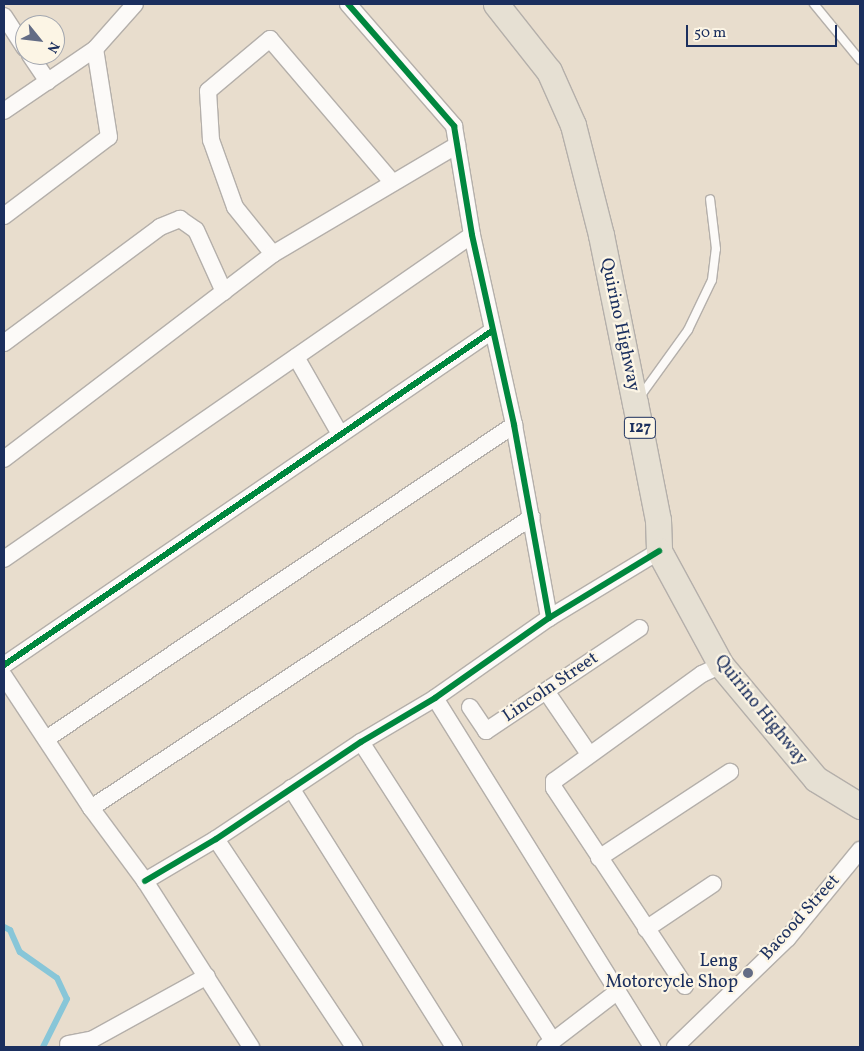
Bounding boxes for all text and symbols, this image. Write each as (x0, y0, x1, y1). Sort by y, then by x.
north arrow (15, 15, 65, 65)
scale bar (689, 15, 840, 47)
text: 50 m (694, 23, 726, 44)
text: N (42, 38, 63, 56)
street label: Quirino Highway (594, 256, 644, 394)
road number: 127 (624, 414, 656, 442)
street label: Lincoln Street (499, 648, 603, 728)
street label: Quirino Highway (709, 651, 811, 771)
street label: Bacood Street (757, 871, 845, 965)
place label: Leng Motorcycle Shop (606, 952, 738, 994)
marker: Leng Motorcycle Shop (742, 967, 754, 979)

